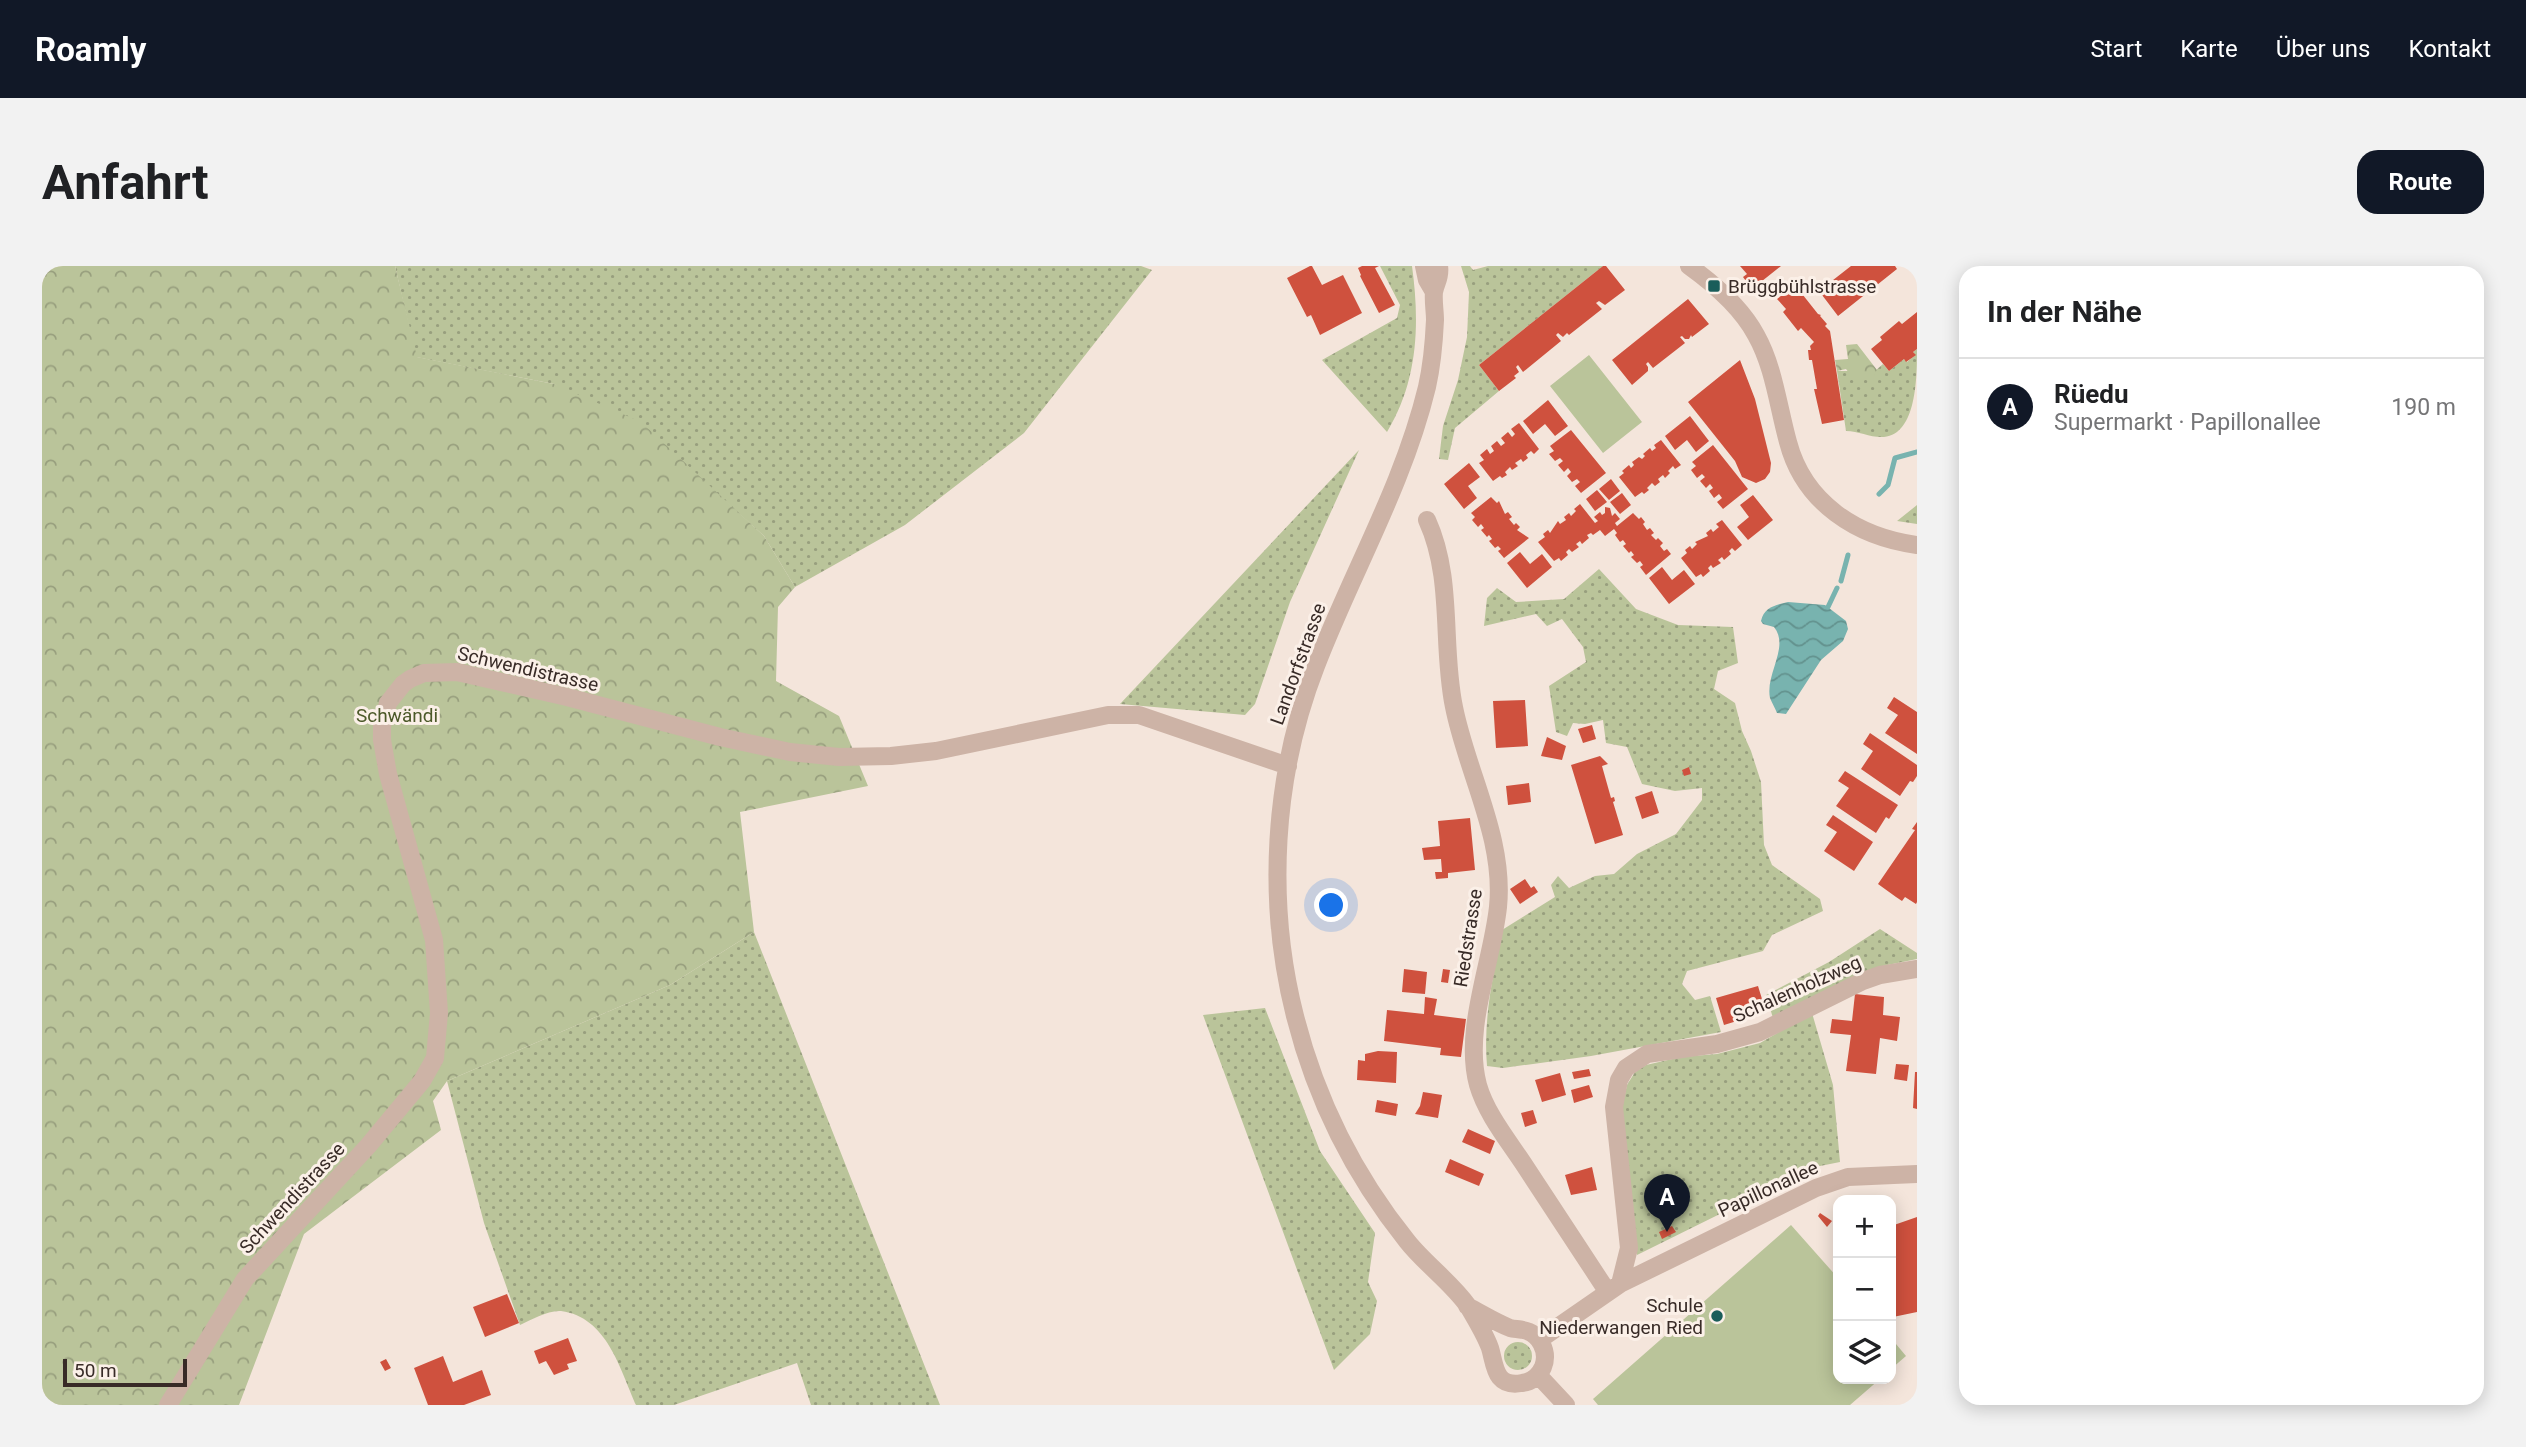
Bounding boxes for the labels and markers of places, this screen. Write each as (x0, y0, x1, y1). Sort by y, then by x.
place label: Brüggbühlstrasse (1728, 275, 1876, 298)
marker: Brüggbühlstrasse (1706, 278, 1722, 294)
pin: A (1644, 1174, 1690, 1232)
place label: Schule Niederwangen Ried (1539, 1294, 1703, 1339)
marker: Schule Niederwangen Ried (1709, 1308, 1725, 1324)

